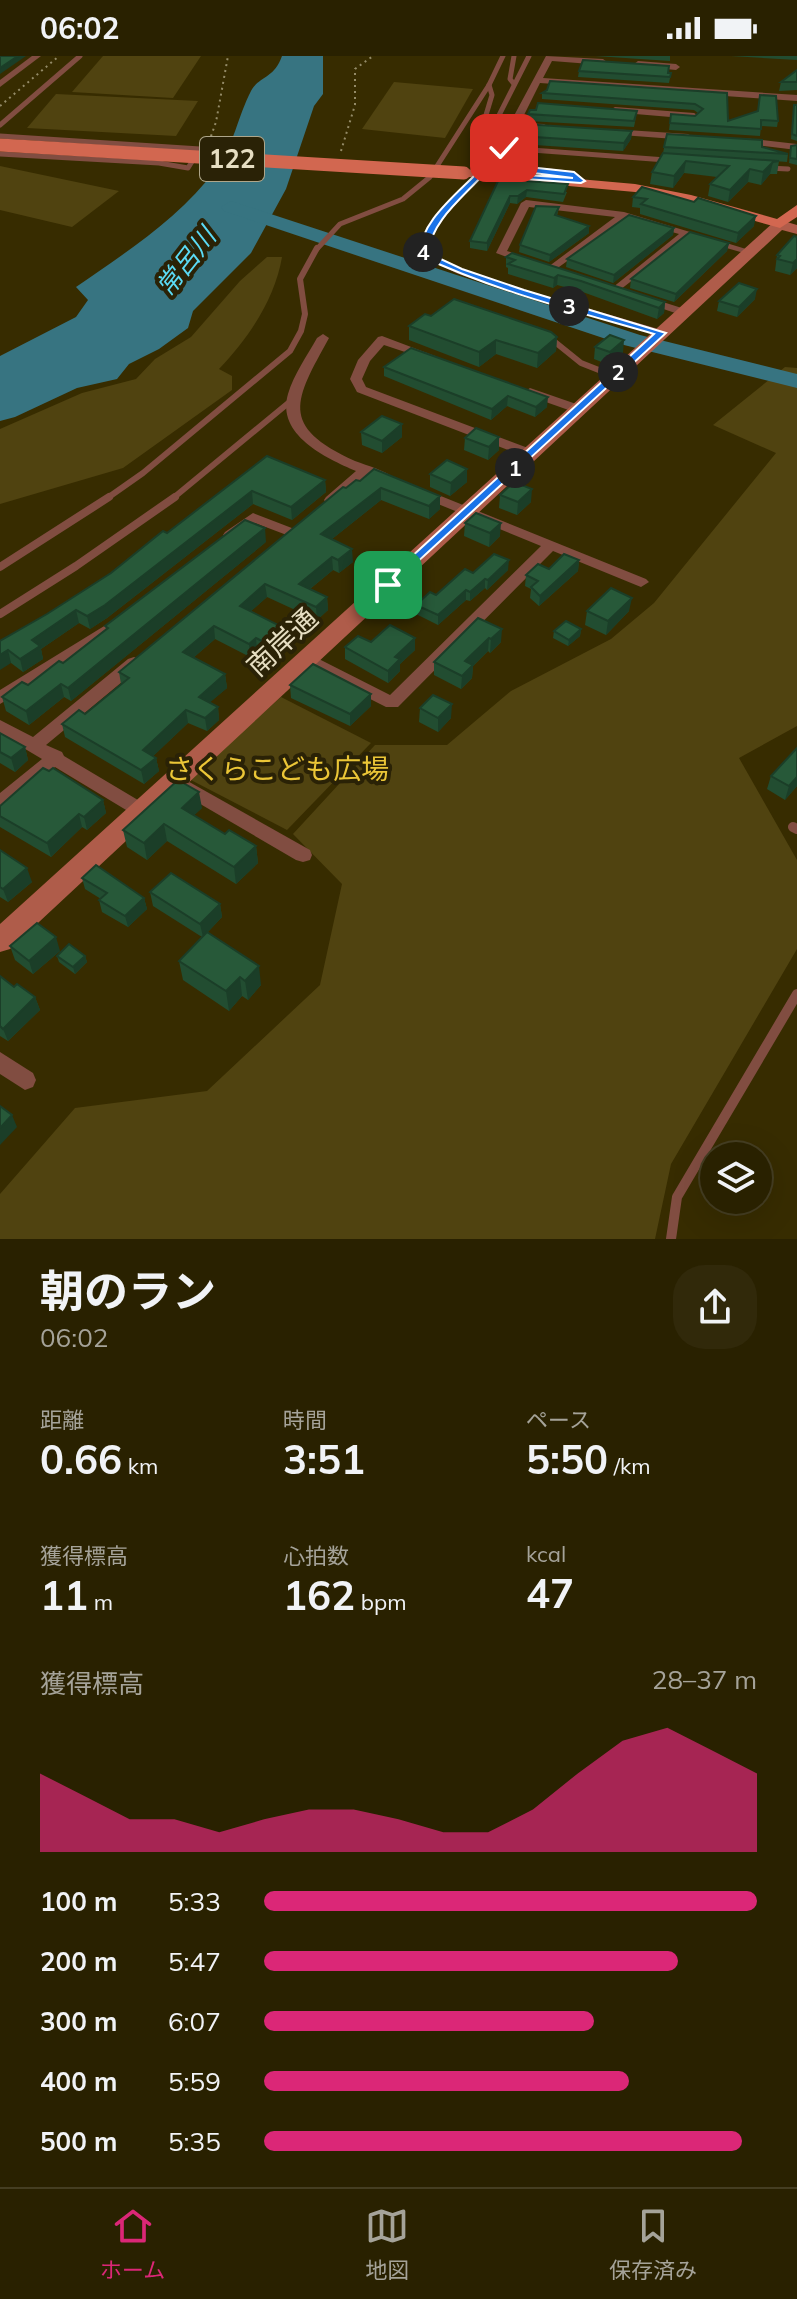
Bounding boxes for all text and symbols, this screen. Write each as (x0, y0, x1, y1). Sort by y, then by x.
text: 06:02 (40, 9, 119, 47)
pin (470, 114, 538, 182)
icon: check (482, 126, 526, 170)
road number: 122 (200, 137, 264, 181)
water label: 常呂川 (149, 218, 224, 303)
pin: 4 (403, 232, 443, 272)
text: 4 (416, 238, 430, 266)
pin: 3 (549, 286, 589, 326)
text: 3 (562, 292, 576, 320)
pin: 2 (598, 352, 638, 392)
text: 2 (611, 358, 625, 386)
pin: 1 (495, 448, 535, 488)
text: 1 (508, 454, 522, 482)
pin (354, 551, 422, 619)
icon: arrive (366, 563, 410, 607)
street label: 南岸通 (239, 600, 324, 683)
park label: さくらこども広場 (165, 751, 389, 786)
map controls (700, 1142, 772, 1214)
button: layers (700, 1142, 772, 1214)
text: 朝のラン (40, 1263, 216, 1318)
button: share (673, 1265, 757, 1349)
text: 06:02 (40, 1321, 108, 1354)
text: 距離 (40, 1406, 84, 1434)
text: 時間 (283, 1406, 327, 1434)
text: ペース (526, 1406, 591, 1434)
text: 0.66 (40, 1434, 122, 1484)
text: 3:51 (283, 1434, 365, 1484)
text: 5:50 (526, 1434, 608, 1484)
text: km (122, 1452, 158, 1480)
text: /km (608, 1452, 651, 1480)
text: kcal (526, 1540, 566, 1568)
text: 獲得標高 (40, 1542, 128, 1570)
text: 心拍数 (283, 1542, 349, 1570)
text: 47 (526, 1568, 574, 1618)
text: 11 (40, 1570, 88, 1620)
text: 162 (283, 1570, 355, 1620)
text: m (88, 1588, 113, 1616)
text: bpm (355, 1588, 406, 1616)
text: 28–37 m (652, 1663, 757, 1696)
text: 獲得標高 (40, 1667, 144, 1700)
text: 100 m (40, 1885, 117, 1918)
text: 5:33 (168, 1885, 221, 1918)
text: 200 m (40, 1945, 117, 1978)
text: 5:47 (168, 1945, 221, 1978)
text: 300 m (40, 2005, 117, 2038)
text: 6:07 (168, 2005, 221, 2038)
text: 400 m (40, 2065, 117, 2098)
text: 5:59 (168, 2065, 221, 2098)
text: 500 m (40, 2125, 117, 2158)
text: 5:35 (168, 2125, 221, 2158)
tab: ホーム (100, 2204, 165, 2284)
tab: 地図 (365, 2204, 409, 2284)
tab: 保存済み (609, 2204, 697, 2284)

